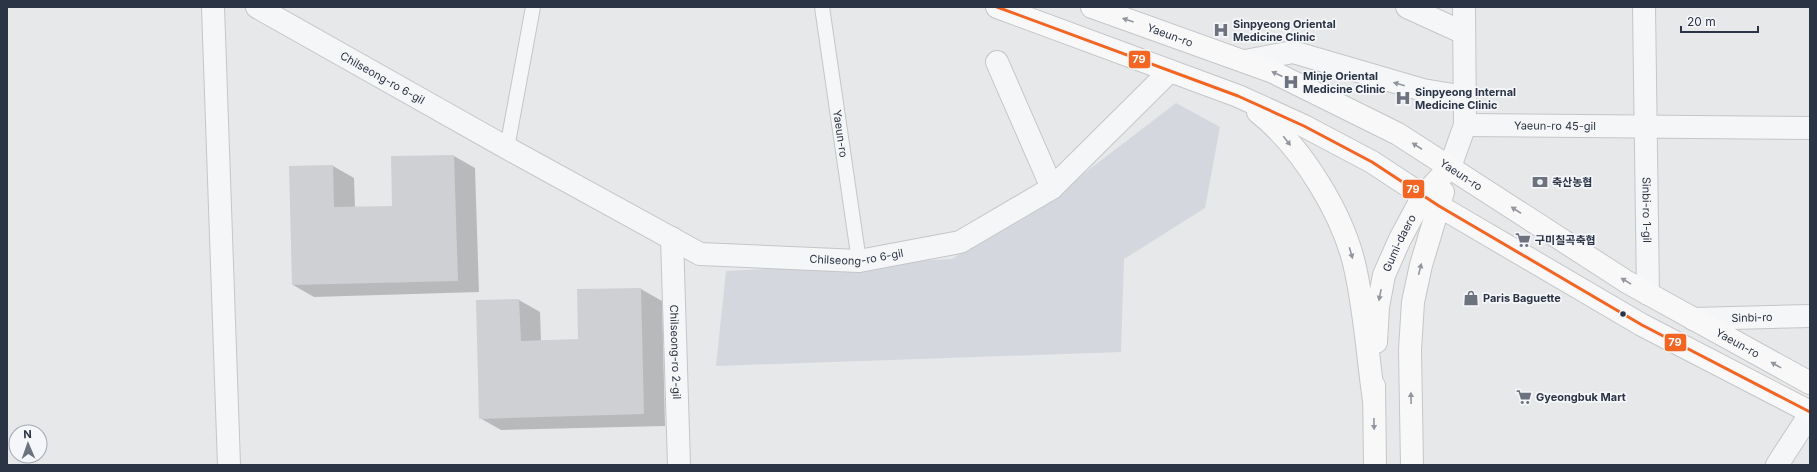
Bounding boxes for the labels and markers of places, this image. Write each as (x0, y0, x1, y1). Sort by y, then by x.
place label: Sinpyeong Oriental Medicine Clinic (1233, 17, 1336, 44)
hospital icon: Sinpyeong Oriental Medicine Clinic (1212, 21, 1230, 39)
place label: Minje Oriental Medicine Clinic (1303, 69, 1386, 96)
hospital icon: Minje Oriental Medicine Clinic (1282, 73, 1300, 91)
place label: Sinpyeong Internal Medicine Clinic (1415, 85, 1516, 112)
hospital icon: Sinpyeong Internal Medicine Clinic (1394, 89, 1412, 107)
bank icon: 축산농협 (1531, 173, 1549, 191)
place label: 축산농협 (1552, 175, 1592, 189)
supermarket icon: 구미칠곡축협 (1514, 231, 1532, 249)
place label: 구미칠곡축협 (1535, 233, 1596, 247)
shop icon: Paris Baguette (1462, 289, 1480, 307)
place label: Paris Baguette (1483, 291, 1561, 305)
unlabelled marker (1618, 309, 1628, 319)
supermarket icon: Gyeongbuk Mart (1515, 388, 1533, 406)
place label: Gyeongbuk Mart (1536, 390, 1626, 404)

